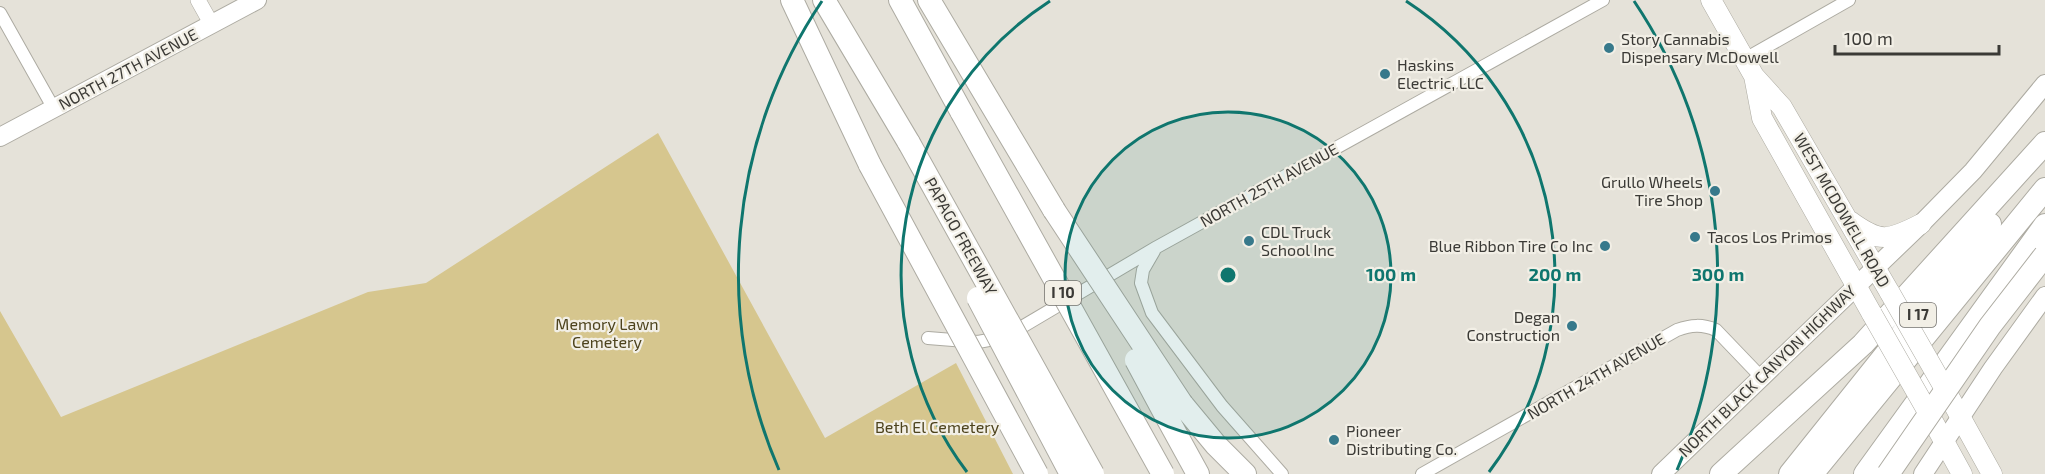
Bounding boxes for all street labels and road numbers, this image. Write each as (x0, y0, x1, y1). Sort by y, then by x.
street label: NORTH 27TH AVENUE (55, 24, 201, 113)
street label: WEST MCDOWELL ROAD (1790, 129, 1894, 290)
street label: NORTH 25TH AVENUE (1196, 139, 1341, 230)
street label: PAPAGO FREEWAY (921, 174, 1002, 298)
road number: I 10 (1045, 281, 1081, 305)
street label: NORTH BLACK CANYON HIGHWAY (1674, 281, 1859, 460)
road number: I 17 (1900, 303, 1936, 327)
street label: NORTH 24TH AVENUE (1523, 328, 1668, 423)

